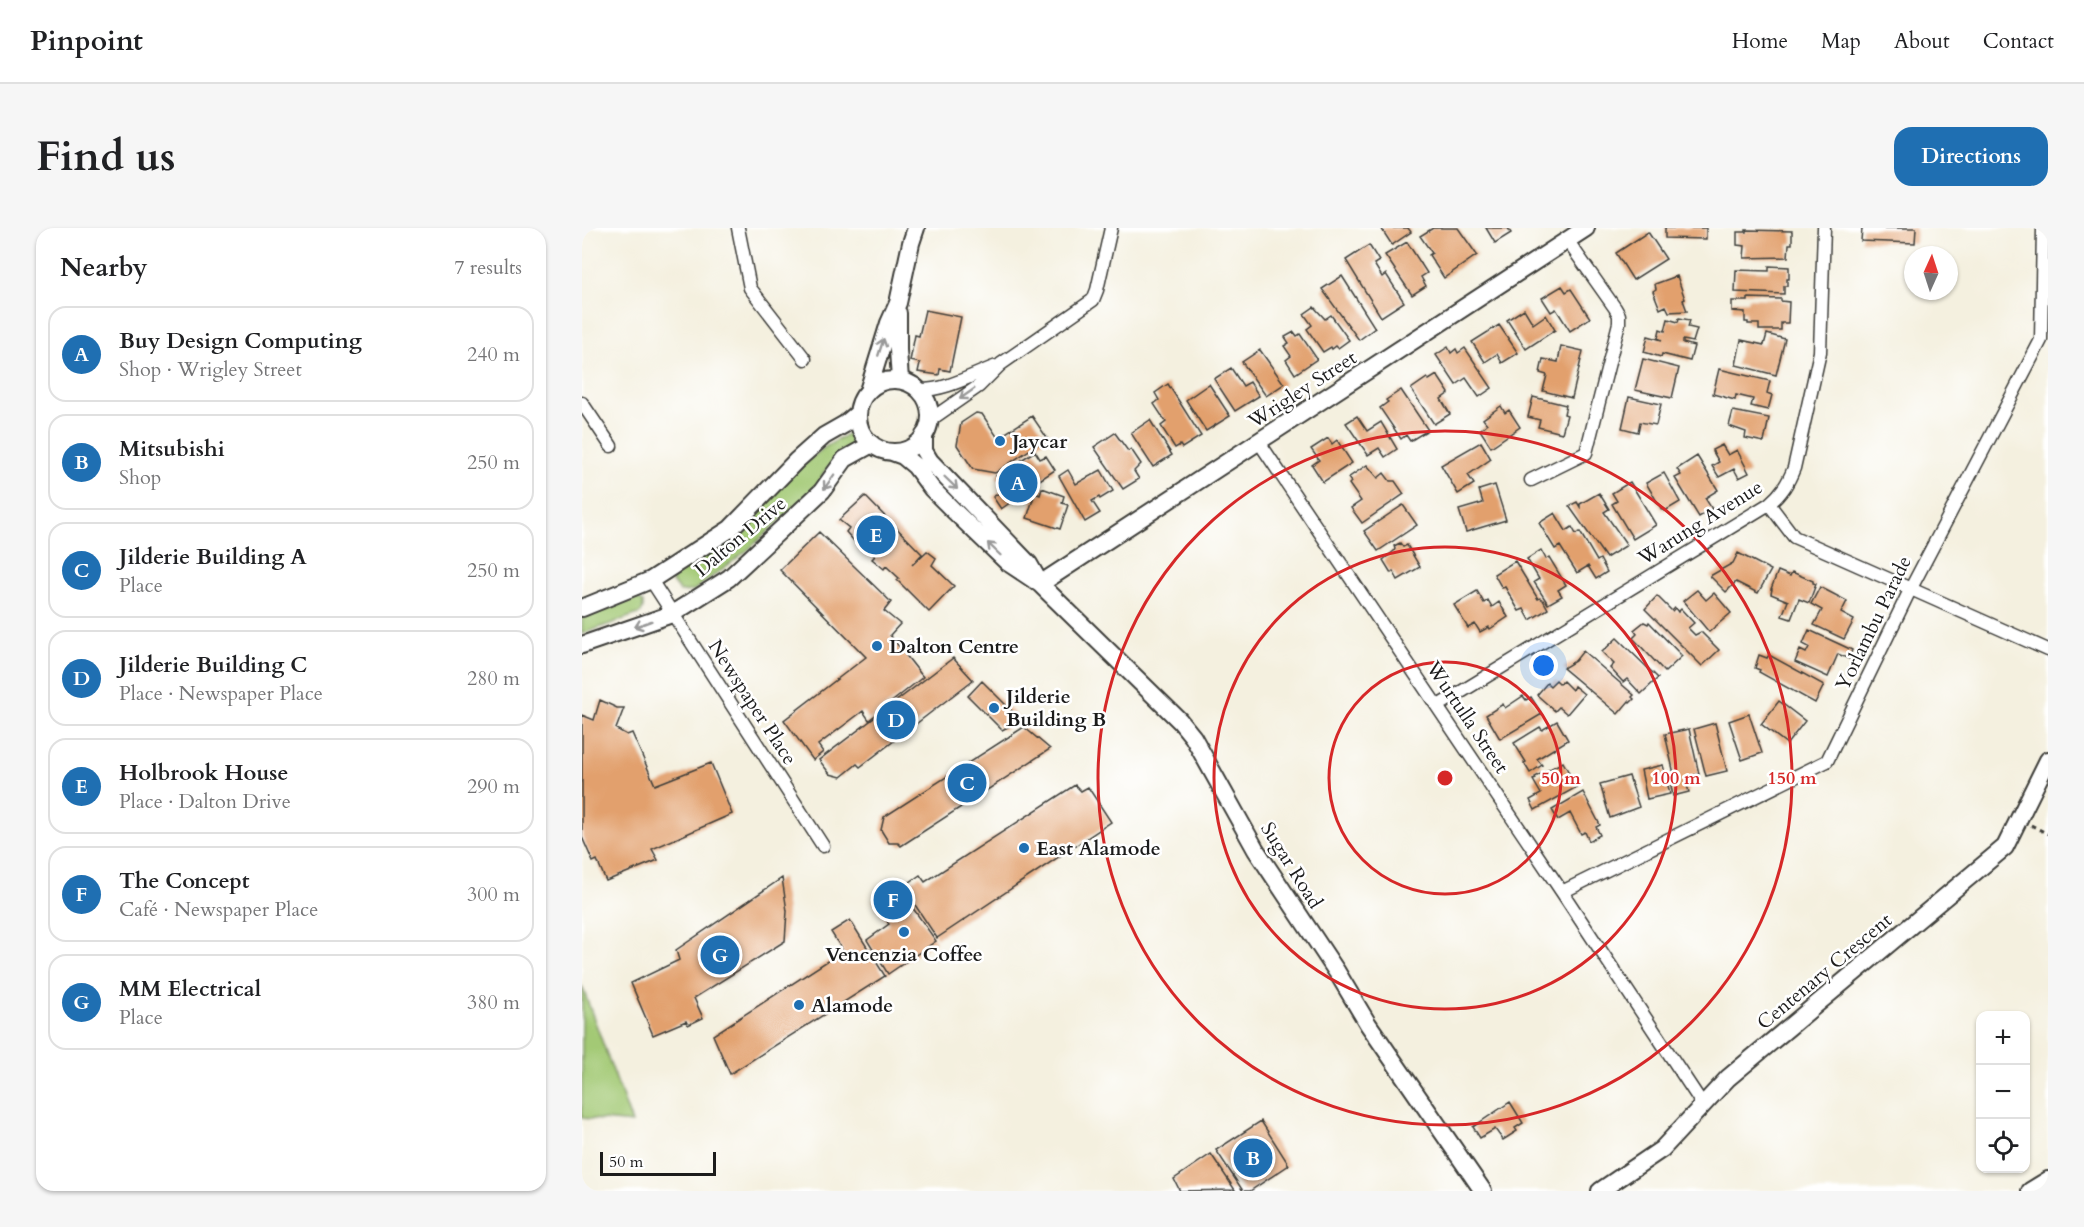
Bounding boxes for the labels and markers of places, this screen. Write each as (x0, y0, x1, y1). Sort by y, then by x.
place label: Jaycar (1009, 428, 1068, 455)
marker: Jaycar (993, 434, 1007, 448)
pin: A (998, 460, 1038, 506)
pin: E (856, 512, 896, 558)
place label: Dalton Centre (889, 633, 1019, 660)
marker: Dalton Centre (870, 639, 884, 653)
place label: Jilderie Building B (1003, 683, 1106, 733)
pin: D (876, 698, 916, 742)
marker: Jilderie Building B (987, 701, 1001, 715)
pin: C (948, 760, 986, 806)
centre of rings (1435, 768, 1455, 788)
place label: East Alamode (1036, 835, 1161, 862)
marker: East Alamode (1017, 841, 1031, 855)
pin: F (874, 878, 912, 922)
marker: Vencenzia Coffee (897, 925, 911, 939)
pin: G (700, 932, 740, 978)
place label: Vencenzia Coffee (825, 941, 983, 968)
place label: Alamode (811, 992, 893, 1019)
marker: Alamode (792, 998, 806, 1012)
pin: B (1234, 1136, 1272, 1180)

